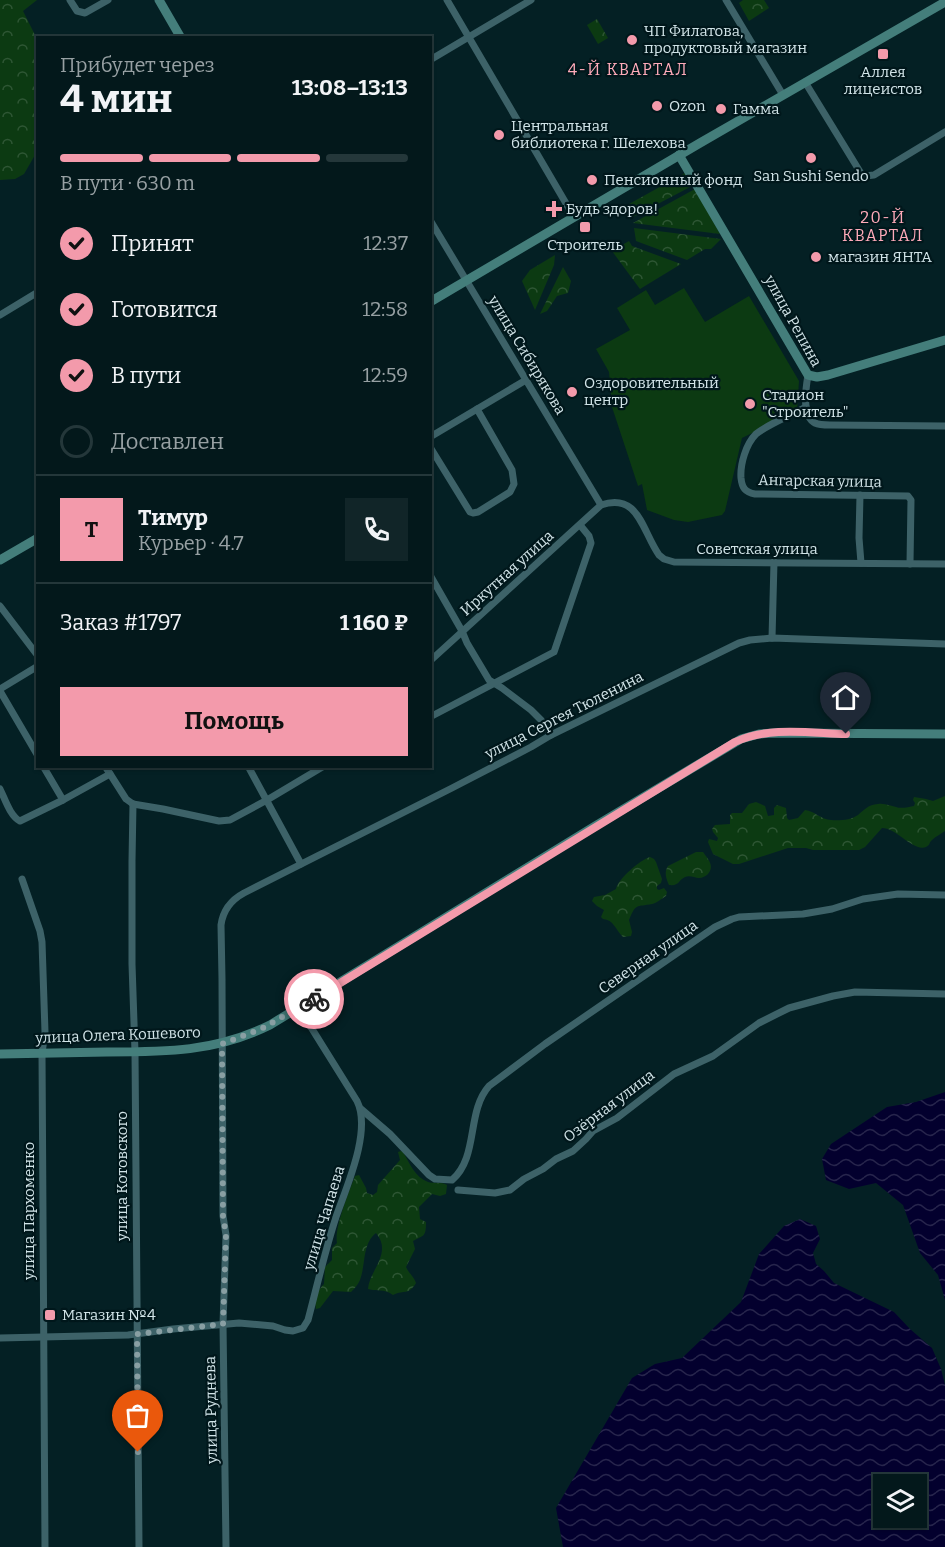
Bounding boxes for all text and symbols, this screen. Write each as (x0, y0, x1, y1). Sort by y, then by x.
place label: ЧП Филатова, продуктовый магазин (644, 22, 807, 57)
marker: ЧП Филатова, продуктовый магазин (625, 33, 639, 47)
marker: Аллея лицеистов (876, 47, 890, 61)
text: Прибудет через (60, 53, 215, 77)
district label: 4-Й КВАРТАЛ (568, 59, 688, 79)
place label: Аллея лицеистов (844, 63, 922, 98)
text: 13:08–13:13 (292, 74, 408, 101)
text: 4 мин (60, 76, 173, 122)
place label: Ozon (669, 97, 706, 115)
marker: Ozon (650, 99, 664, 113)
place label: Гамма (733, 100, 780, 118)
marker: Гамма (714, 102, 728, 116)
place label: Центральная библиотека г. Шелехова (511, 117, 686, 152)
marker: Центральная библиотека г. Шелехова (492, 128, 506, 142)
marker: San Sushi Sendo (804, 151, 818, 165)
place label: San Sushi Sendo (753, 167, 869, 185)
text: В пути · 630 m (60, 171, 195, 195)
place label: Пенсионный фонд (604, 171, 742, 189)
marker: Пенсионный фонд (585, 173, 599, 187)
place label: Будь здоров! (566, 200, 658, 218)
marker: Будь здоров! (547, 202, 561, 216)
district label: 20-Й КВАРТАЛ (842, 207, 924, 245)
marker: Строитель (578, 220, 592, 234)
icon: check (60, 227, 93, 260)
text: Принят (111, 230, 194, 257)
text: 12:37 (363, 231, 408, 255)
place label: Строитель (547, 236, 623, 254)
place label: магазин ЯНТА (828, 248, 932, 266)
marker: магазин ЯНТА (809, 250, 823, 264)
street label: улица Репина (760, 271, 826, 370)
street label: улица Сибирякова (484, 291, 570, 418)
icon: check (60, 293, 93, 326)
text: Готовится (111, 296, 218, 323)
text: 12:58 (362, 297, 408, 321)
icon: check (60, 359, 93, 392)
text: В пути (111, 362, 181, 389)
text: 12:59 (363, 363, 408, 387)
place label: Оздоровительный центр (584, 374, 719, 409)
marker: Оздоровительный центр (565, 385, 579, 399)
place label: Стадион "Строитель" (762, 386, 849, 421)
marker: Стадион "Строитель" (743, 397, 757, 411)
text: Доставлен (111, 428, 224, 455)
street label: Ангарская улица (758, 471, 882, 491)
button: phone (345, 498, 408, 561)
text: Тимур (138, 504, 208, 531)
text: Т (85, 516, 98, 543)
street label: Иркутная улица (457, 526, 557, 620)
text: Курьер · 4.7 (138, 531, 244, 555)
street label: Советская улица (696, 540, 818, 558)
text: Заказ #1797 (60, 609, 181, 636)
text: 1 160 ₽ (340, 609, 408, 636)
street label: улица Сергея Тюленина (481, 667, 646, 763)
pin (820, 672, 871, 734)
icon: home (829, 681, 862, 714)
button: Помощь (60, 687, 408, 756)
street label: Северная улица (595, 916, 701, 998)
courier (284, 969, 344, 1029)
icon: bike (298, 983, 331, 1016)
street label: улица Олега Кошевого (34, 1023, 201, 1047)
street label: Озёрная улица (560, 1066, 658, 1146)
street label: улица Котовского (113, 1111, 131, 1242)
street label: улица Пархоменко (20, 1142, 38, 1281)
street label: улица Чапаева (299, 1163, 348, 1273)
place label: Магазин №4 (62, 1306, 156, 1324)
marker: Магазин №4 (43, 1308, 57, 1322)
street label: улица Руднева (201, 1356, 221, 1465)
pin (112, 1390, 163, 1452)
icon: bag (121, 1399, 154, 1432)
map controls (873, 1474, 927, 1528)
button: layers (873, 1474, 927, 1528)

